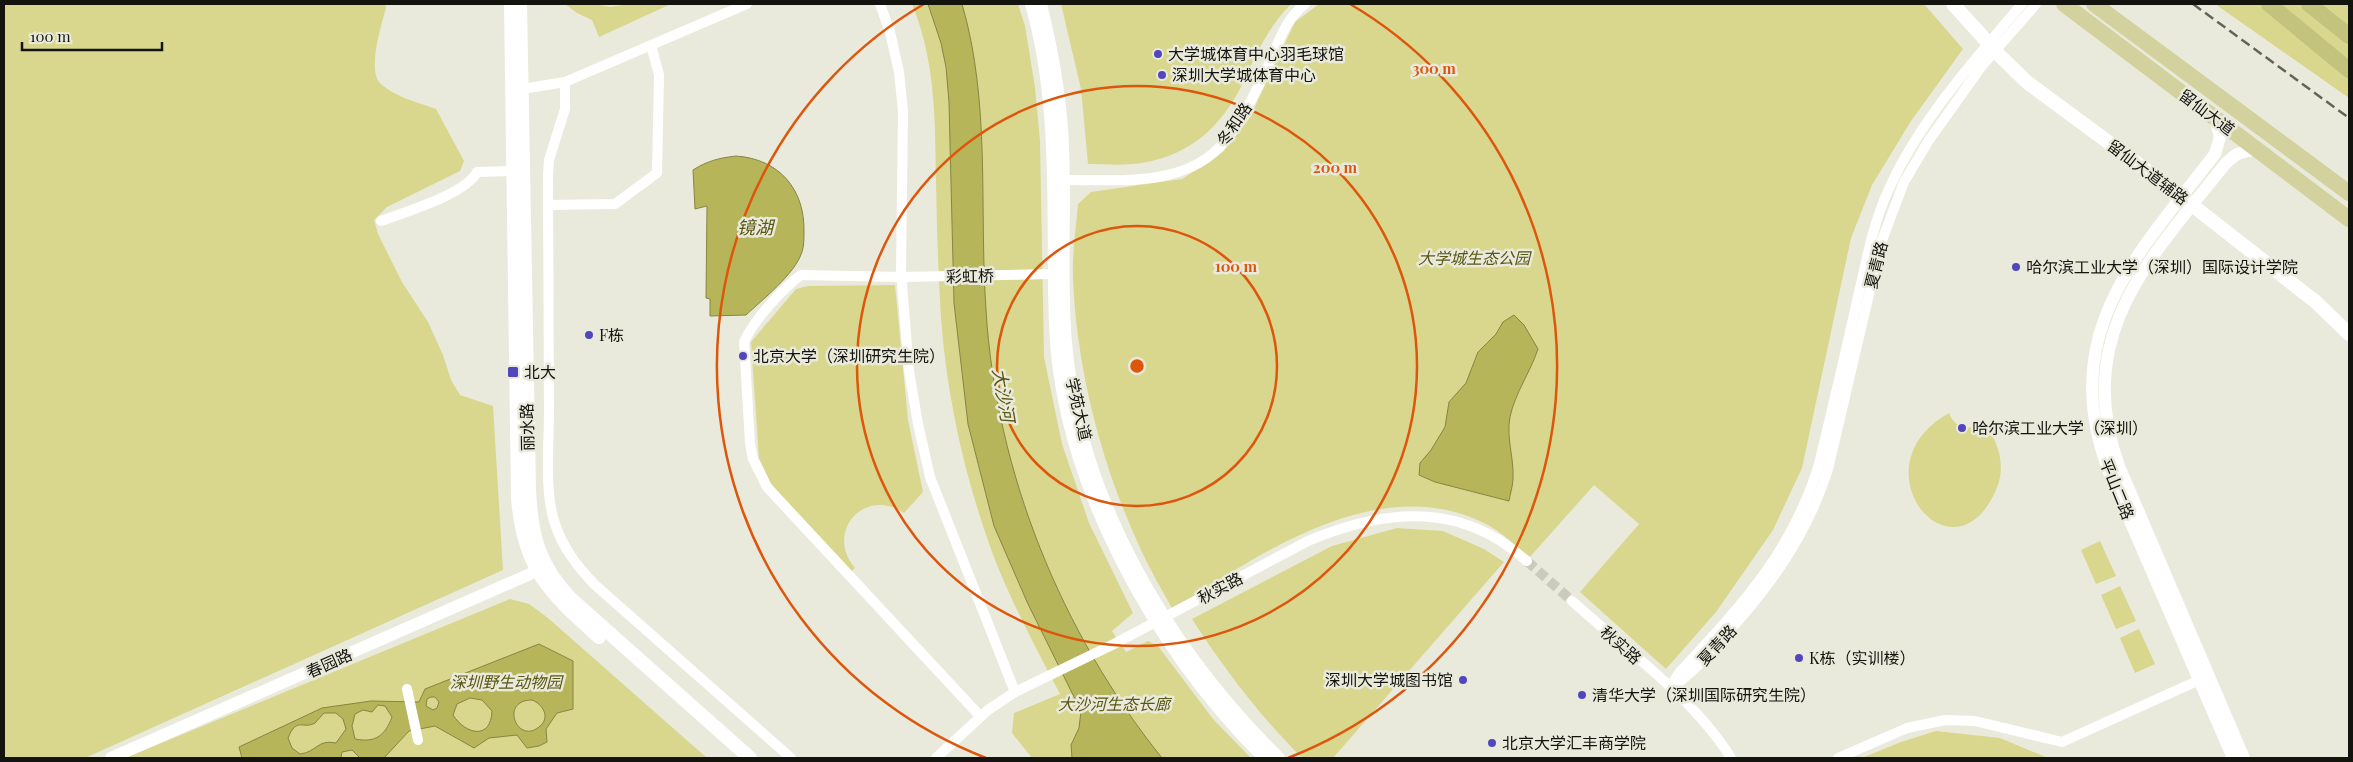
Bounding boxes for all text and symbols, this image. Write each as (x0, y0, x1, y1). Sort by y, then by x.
scale bar (22, 20, 162, 52)
text: 100 m (30, 26, 71, 46)
place label: 大学城体育中心羽毛球馆 (1168, 43, 1344, 64)
marker: 大学城体育中心羽毛球馆 (1152, 48, 1164, 60)
text: 300 m (1412, 58, 1456, 78)
place label: 深圳大学城体育中心 (1172, 64, 1316, 85)
marker: 深圳大学城体育中心 (1156, 69, 1168, 81)
street label: 留仙大道 (2175, 84, 2239, 139)
street label: 冬和路 (1211, 98, 1256, 149)
street label: 留仙大道辅路 (2104, 134, 2193, 209)
text: 200 m (1313, 157, 1358, 177)
water label: 镜湖 (737, 215, 776, 239)
street label: 夏青路 (1860, 239, 1892, 291)
park label: 大学城生态公园 (1418, 247, 1532, 268)
text: 100 m (1215, 256, 1258, 276)
place label: 哈尔滨工业大学（深圳）国际设计学院 (2026, 256, 2298, 277)
marker: 哈尔滨工业大学（深圳）国际设计学院 (2010, 261, 2022, 273)
street label: 彩虹桥 (946, 265, 994, 286)
place label: F栋 (599, 324, 624, 345)
marker: F栋 (583, 329, 595, 341)
place label: 北京大学（深圳研究生院） (753, 345, 945, 366)
marker: 北京大学（深圳研究生院） (737, 350, 749, 362)
centre of rings (1128, 357, 1146, 375)
place label: 北大 (524, 361, 556, 382)
marker: 北大 (506, 365, 520, 379)
water label: 大沙河 (987, 366, 1021, 426)
street label: 学苑大道 (1062, 375, 1097, 442)
street label: 丽水路 (516, 403, 537, 451)
place label: 哈尔滨工业大学（深圳） (1972, 417, 2148, 438)
marker: 哈尔滨工业大学（深圳） (1956, 422, 1968, 434)
street label: 平山二路 (2096, 455, 2139, 522)
street label: 秋实路 (1194, 567, 1246, 608)
street label: 夏青路 (1693, 620, 1741, 669)
street label: 秋实路 (1596, 621, 1646, 668)
street label: 春园路 (303, 643, 355, 682)
place label: K栋（实训楼） (1809, 647, 1915, 668)
marker: K栋（实训楼） (1793, 652, 1805, 664)
place label: 深圳大学城图书馆 (1325, 669, 1453, 690)
park label: 深圳野生动物园 (450, 671, 564, 692)
marker: 深圳大学城图书馆 (1457, 674, 1469, 686)
place label: 清华大学（深圳国际研究生院） (1592, 684, 1816, 705)
marker: 清华大学（深圳国际研究生院） (1576, 689, 1588, 701)
park label: 大沙河生态长廊 (1058, 693, 1173, 714)
place label: 北京大学汇丰商学院 (1502, 732, 1646, 753)
marker: 北京大学汇丰商学院 (1486, 737, 1498, 749)

